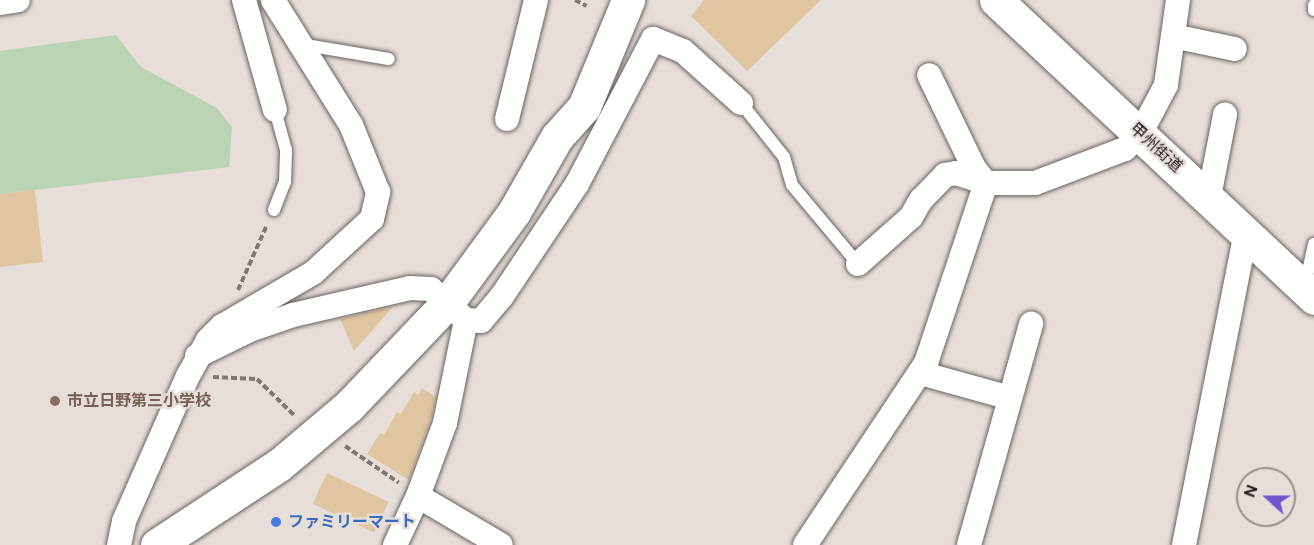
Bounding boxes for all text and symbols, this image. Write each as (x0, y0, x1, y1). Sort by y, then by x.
street label: 甲州街道 (1126, 119, 1186, 177)
place label: 市立日野第三小学校 (67, 391, 211, 411)
marker: 市立日野第三小学校 (48, 394, 62, 408)
north arrow (1236, 467, 1296, 527)
text: N (1239, 482, 1262, 500)
place label: ファミリーマート (288, 512, 416, 532)
marker: ファミリーマート (269, 515, 283, 529)

